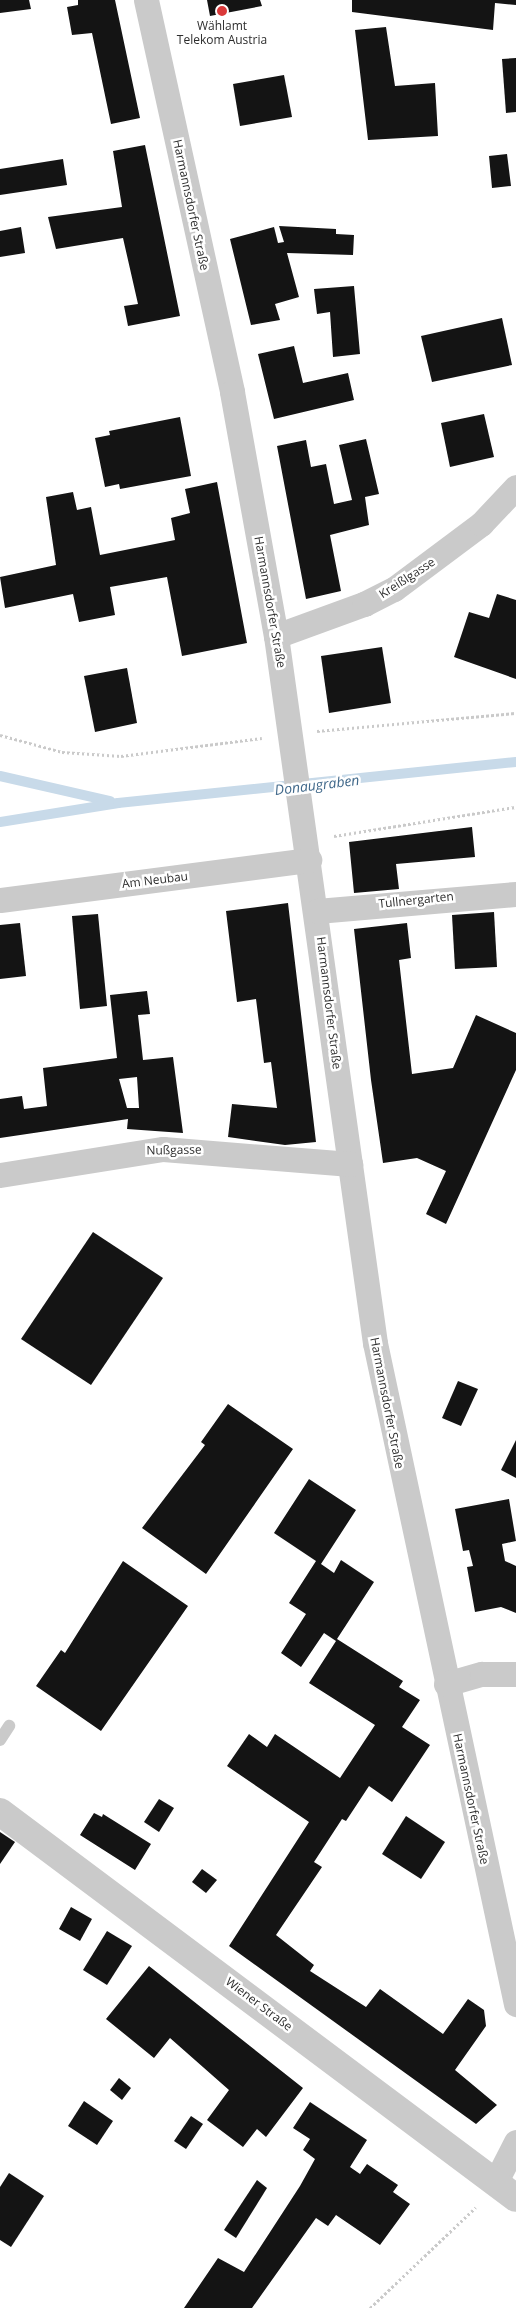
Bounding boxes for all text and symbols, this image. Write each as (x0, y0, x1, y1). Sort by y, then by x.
marker: Wählamt Telekom Austria (216, 5, 228, 17)
place label: Wählamt Telekom Austria (177, 19, 267, 47)
street label: Harmannsdorfer Straße (170, 138, 212, 272)
street label: Harmannsdorfer Straße (251, 535, 289, 669)
street label: Kreißlgasse (376, 555, 438, 601)
water label: Donaugraben (274, 771, 360, 799)
street label: Am Neubau (121, 869, 189, 891)
street label: Tullnergarten (378, 889, 454, 911)
street label: Harmannsdorfer Straße (314, 936, 344, 1070)
street label: Nußgasse (146, 1142, 202, 1158)
street label: Harmannsdorfer Straße (367, 1336, 407, 1470)
street label: Harmannsdorfer Straße (450, 1732, 492, 1866)
street label: Wiener Straße (223, 1974, 295, 2034)

